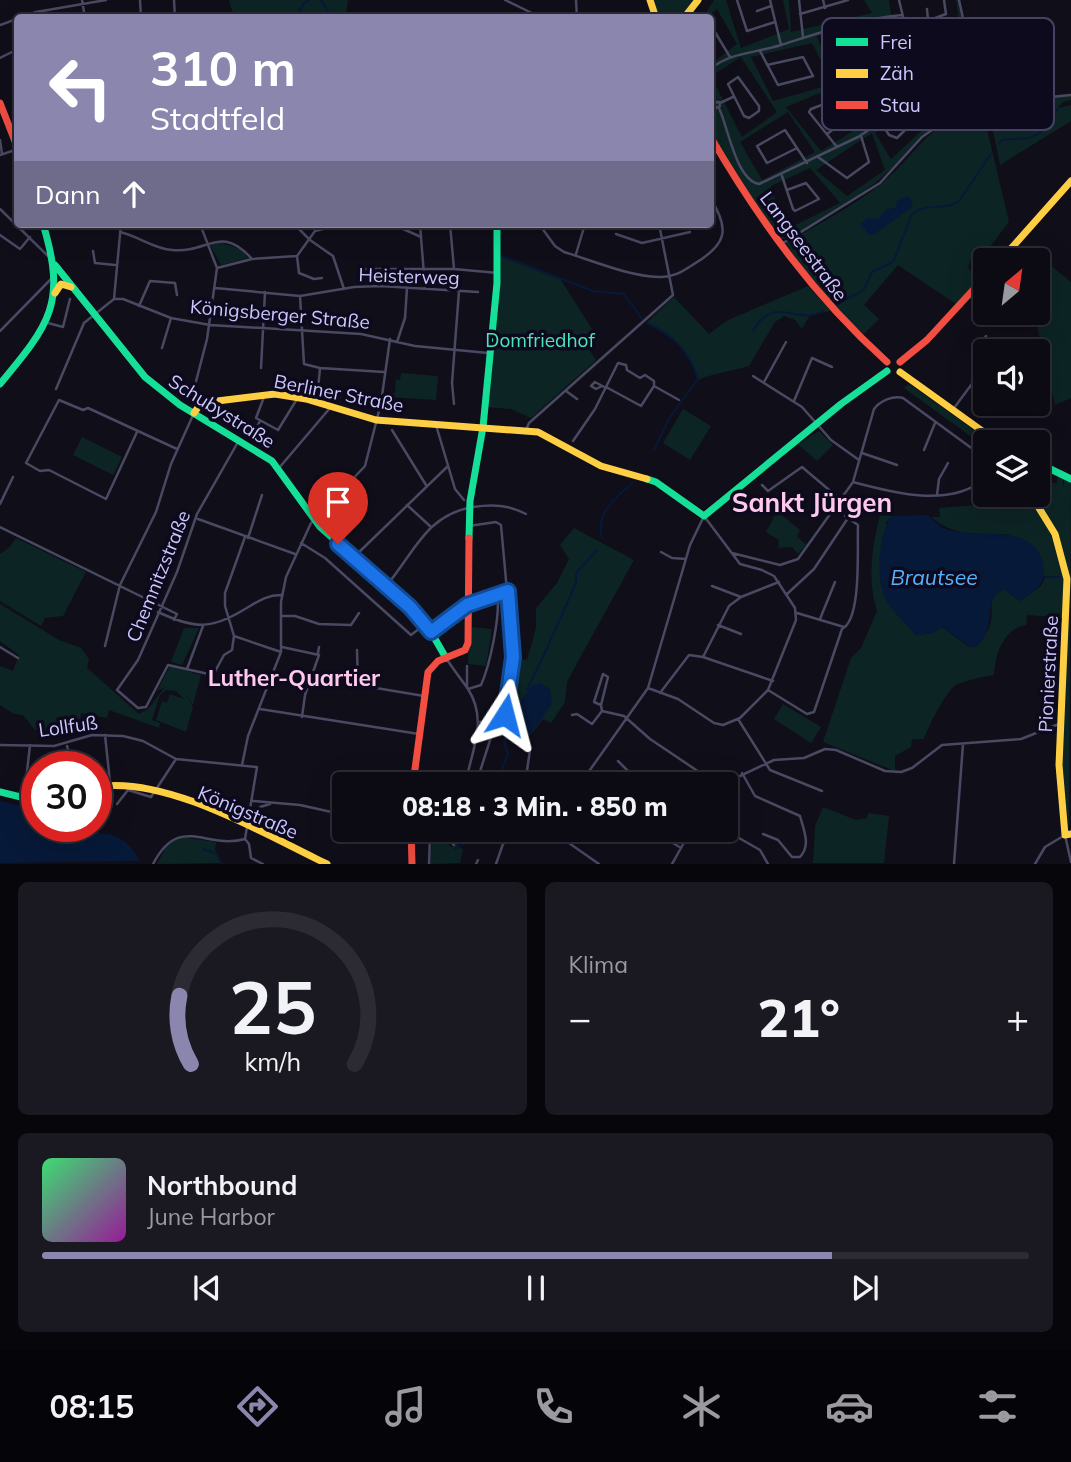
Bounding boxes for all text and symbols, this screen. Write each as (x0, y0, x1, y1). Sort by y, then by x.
legend (822, 18, 1054, 130)
text: Frei (880, 30, 912, 54)
text: 310 m (150, 37, 296, 98)
icon: left (35, 42, 126, 133)
text: Zäh (880, 61, 914, 85)
text: Stau (880, 93, 921, 117)
text: Stadtfeld (150, 98, 285, 138)
icon: ahead (115, 175, 153, 213)
text: Dann (35, 178, 101, 211)
street label: Langseestraße (755, 186, 853, 306)
north arrow (973, 248, 1050, 326)
map controls (973, 248, 1050, 507)
street label: Heisterweg (358, 262, 460, 290)
street label: Königsberger Straße (189, 294, 371, 334)
park label: Domfriedhof (485, 328, 595, 352)
button: sound (973, 339, 1050, 416)
street label: Schubystraße (164, 369, 280, 453)
street label: Berliner Straße (272, 369, 406, 417)
button: layers (973, 430, 1050, 507)
pin (308, 472, 368, 544)
icon: arrive (319, 483, 357, 521)
district label: Sankt Jürgen (732, 486, 892, 519)
street label: Chemnitzstraße (121, 507, 195, 645)
water label: Brautsee (890, 564, 978, 590)
street label: Pionierstraße (1033, 615, 1063, 733)
district label: Luther-Quartier (208, 663, 380, 692)
position arrow (468, 678, 542, 752)
street label: Lollfuß (37, 710, 99, 742)
speed limit sign: 30 (21, 751, 112, 842)
street label: Königstraße (194, 780, 302, 844)
text: 08:18 · 3 Min. · 850 m (402, 790, 668, 823)
text: Klima (569, 950, 628, 979)
text: 25 (229, 962, 316, 1053)
text: 21° (758, 985, 840, 1050)
text: − (569, 994, 591, 1042)
text: + (1006, 994, 1029, 1042)
text: km/h (244, 1046, 301, 1077)
text: Northbound (147, 1169, 297, 1202)
text: June Harbor (147, 1202, 275, 1231)
icon: previous (188, 1269, 226, 1307)
icon: pause (517, 1269, 555, 1307)
icon: next (846, 1269, 884, 1307)
icon: directions (233, 1382, 282, 1431)
icon: music (381, 1382, 430, 1431)
icon: phone (529, 1382, 578, 1431)
icon: climate (677, 1382, 726, 1431)
icon: car (825, 1382, 874, 1431)
icon: filters (973, 1382, 1022, 1431)
text: 08:15 (49, 1386, 134, 1426)

